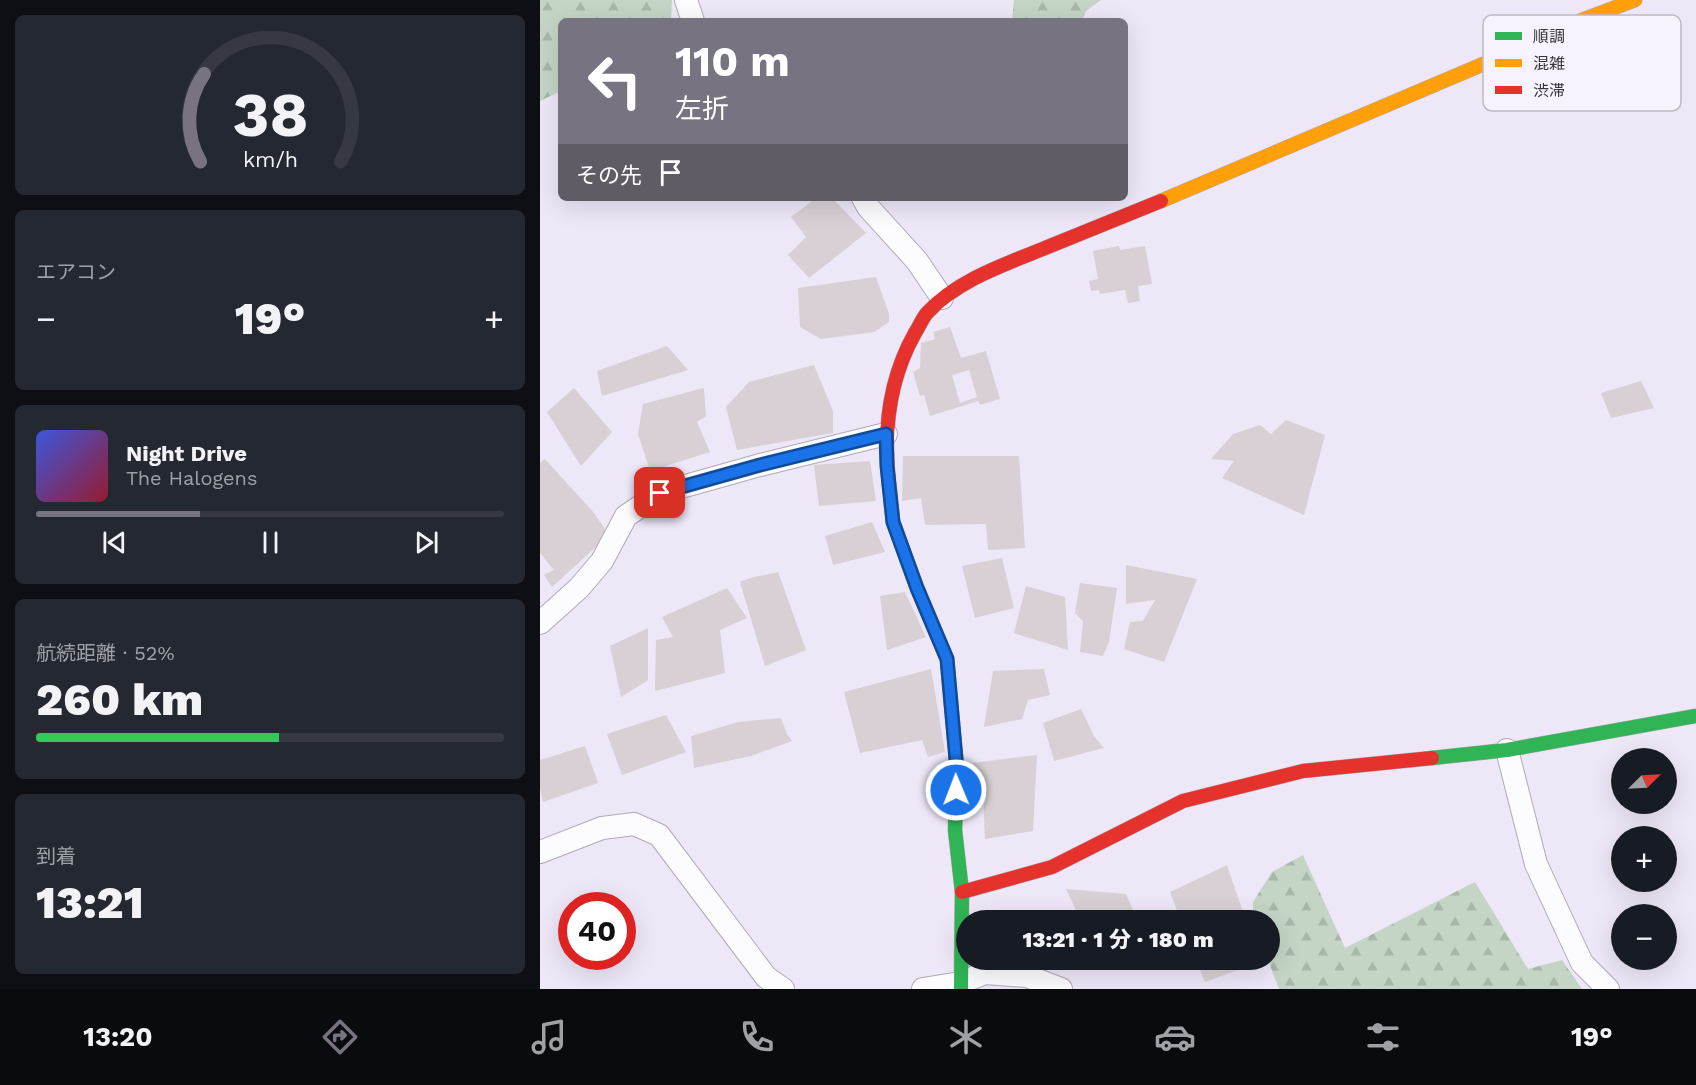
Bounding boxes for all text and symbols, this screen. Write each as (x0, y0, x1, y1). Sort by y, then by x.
legend (1483, 15, 1681, 111)
text: 順調 (1533, 27, 1565, 46)
text: 110 m (675, 37, 790, 86)
icon: left (576, 42, 654, 120)
text: 混雑 (1533, 54, 1565, 73)
text: 38 (232, 78, 308, 151)
text: 渋滞 (1533, 81, 1565, 100)
text: 左折 (675, 93, 729, 125)
text: km/h (242, 147, 298, 172)
icon: arrive (654, 156, 687, 189)
text: その先 (576, 163, 642, 188)
text: エアコン (36, 260, 116, 284)
text: 19° (235, 292, 305, 345)
text: − (36, 299, 56, 338)
text: + (484, 299, 504, 338)
text: Night Drive (126, 441, 247, 466)
text: The Halogens (126, 466, 258, 490)
pin (634, 467, 685, 518)
icon: arrive (643, 476, 676, 509)
icon: previous (98, 526, 131, 559)
icon: pause (254, 526, 287, 559)
icon: next (410, 526, 443, 559)
text: 航続距離 · 52% (36, 641, 175, 665)
text: 260 km (36, 673, 203, 726)
north arrow (1611, 748, 1677, 814)
map controls (1611, 748, 1677, 970)
position arrow (924, 758, 988, 822)
button: + (1611, 826, 1677, 892)
text: 到着 (36, 844, 76, 868)
text: 13:21 (36, 876, 144, 929)
speed limit sign: 40 (558, 892, 636, 970)
button: − (1611, 904, 1677, 970)
text: 13:21 · 1 分 · 180 m (1023, 927, 1214, 952)
icon: directions (319, 1016, 361, 1058)
icon: music (528, 1016, 570, 1058)
icon: phone (736, 1016, 778, 1058)
icon: climate (945, 1016, 987, 1058)
icon: car (1154, 1016, 1196, 1058)
icon: filters (1362, 1016, 1404, 1058)
text: 13:20 (83, 1021, 153, 1053)
text: 19° (1571, 1021, 1613, 1053)

